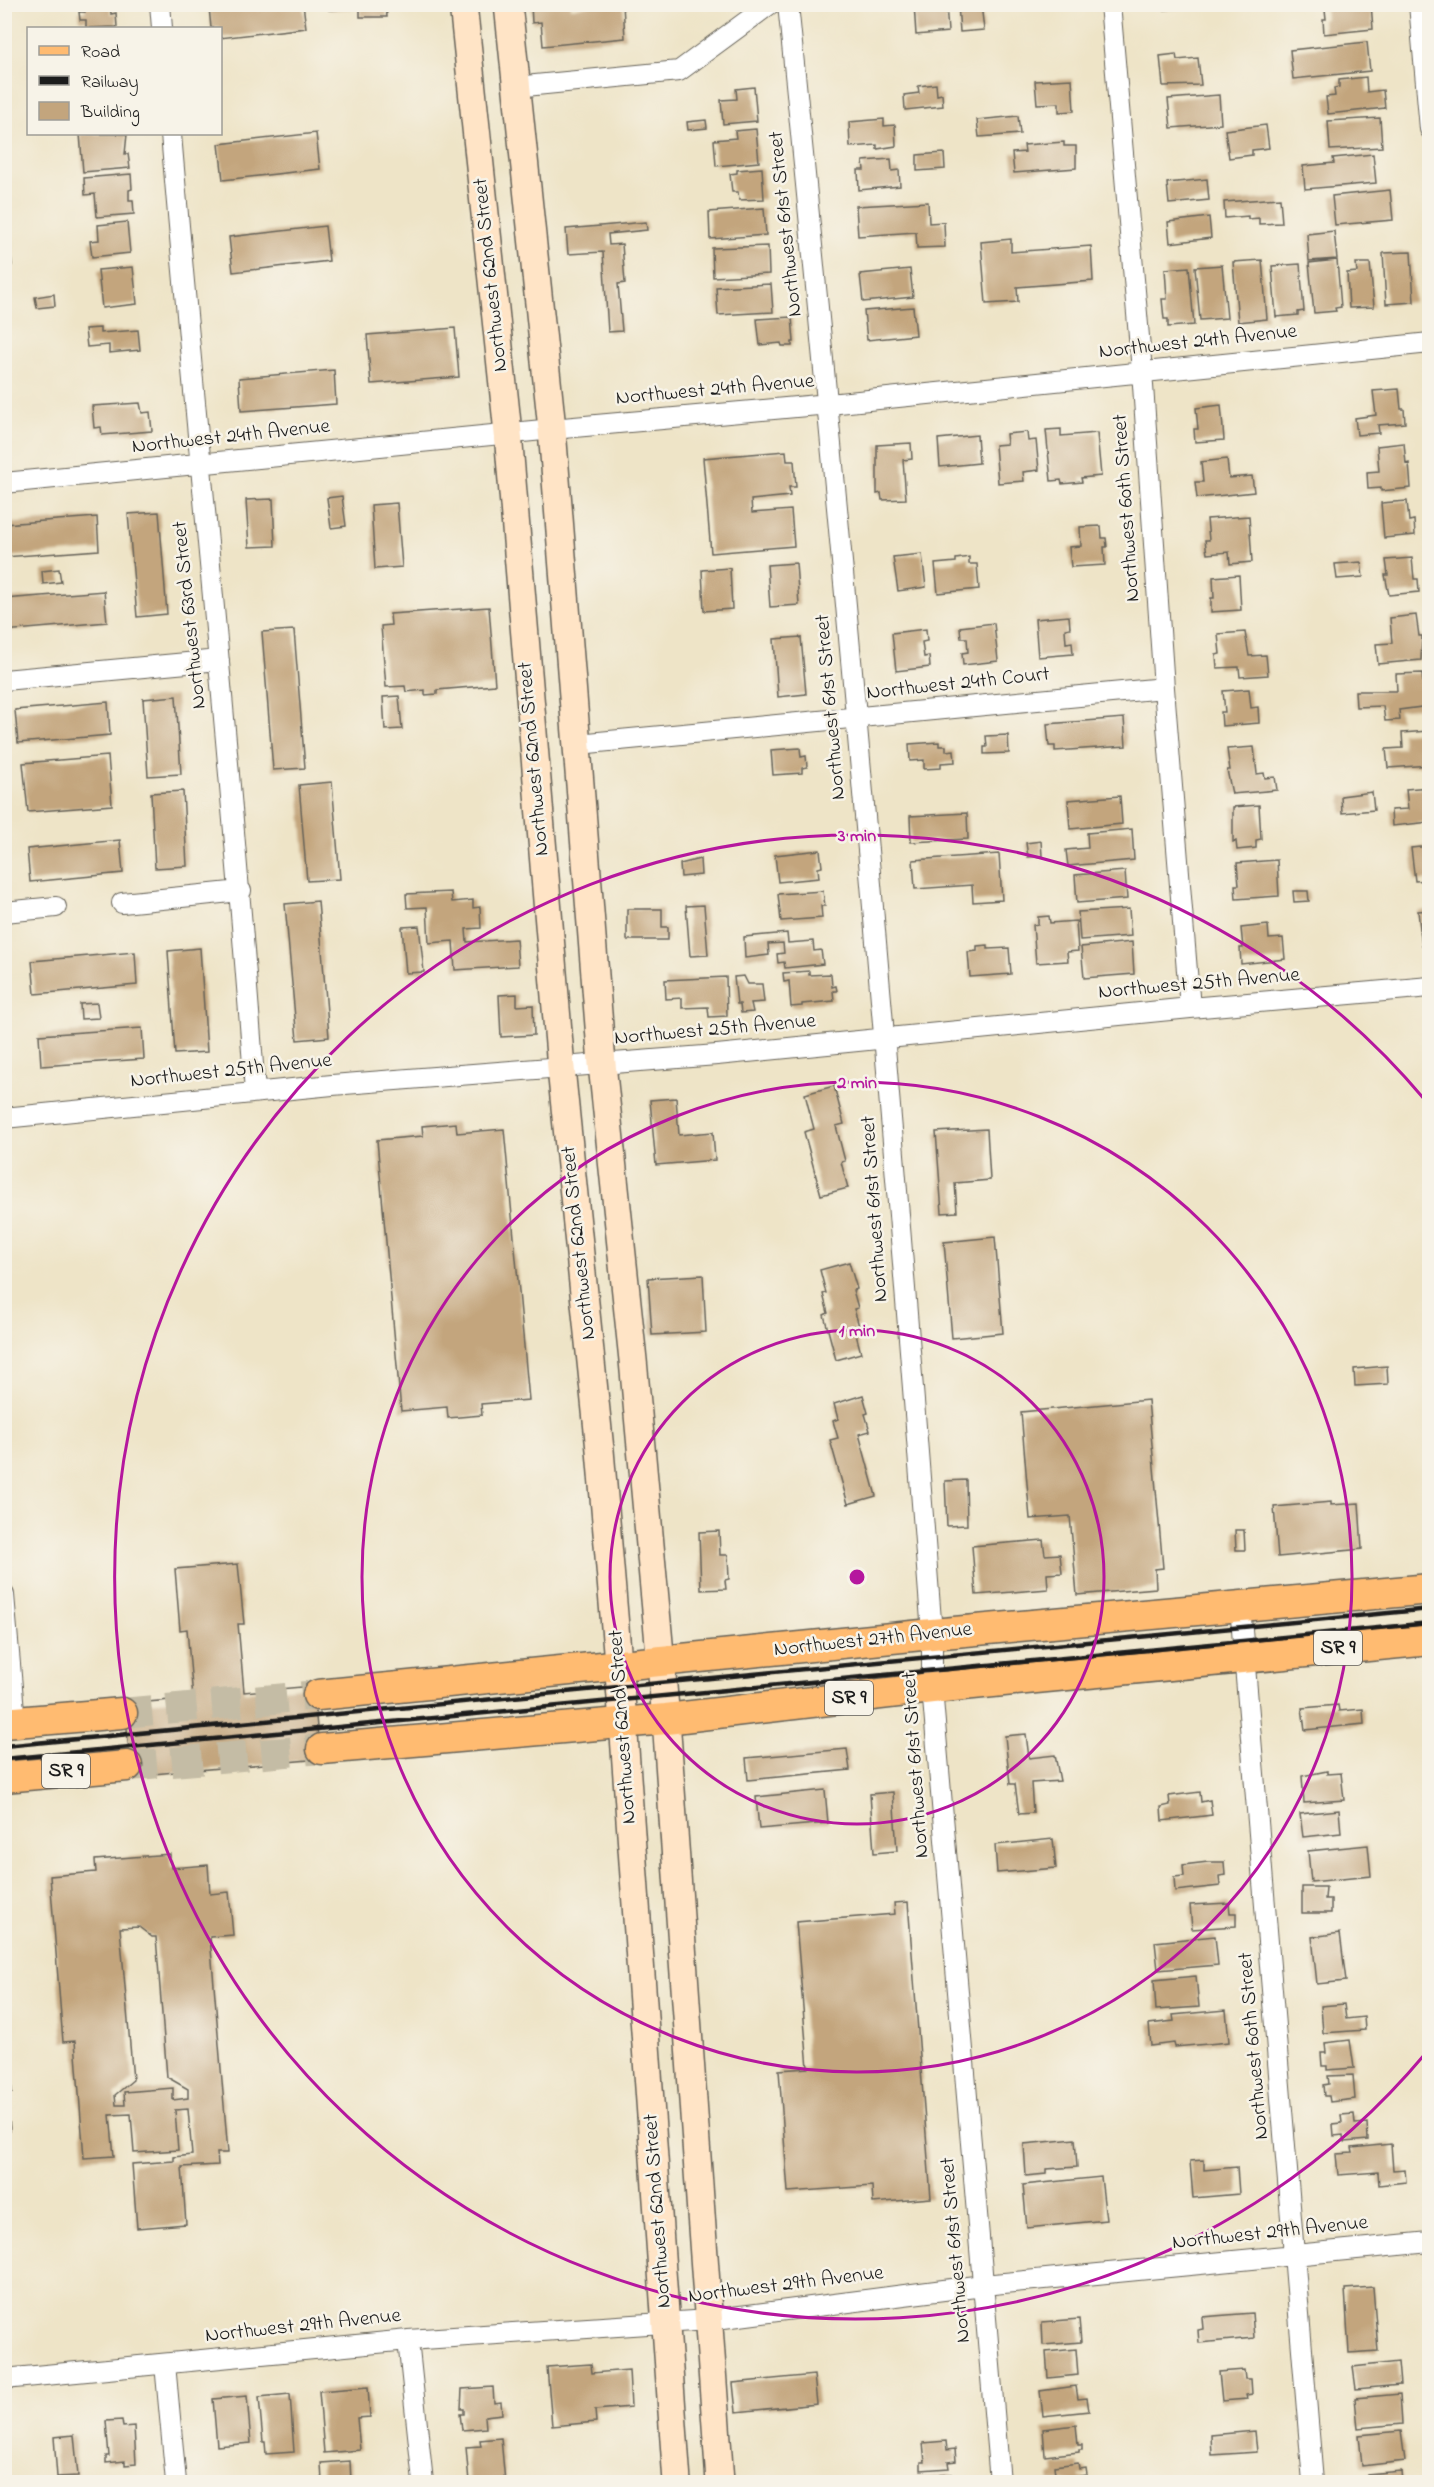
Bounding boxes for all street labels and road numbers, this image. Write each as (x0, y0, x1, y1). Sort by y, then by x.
street label: Northwest 61st Street (761, 130, 811, 318)
street label: Northwest 62nd Street (466, 177, 516, 373)
street label: Northwest 24th Avenue (1097, 317, 1299, 367)
street label: Northwest 24th Avenue (615, 366, 816, 414)
street label: Northwest 24th Avenue (130, 412, 332, 462)
street label: Northwest 60th Street (1105, 413, 1149, 603)
street label: Northwest 63rd Street (165, 519, 215, 711)
street label: Northwest 61st Street (808, 613, 854, 801)
street label: Northwest 24th Court (865, 659, 1051, 709)
street label: Northwest 62nd Street (511, 661, 557, 857)
street label: Northwest 25th Avenue (1097, 960, 1302, 1008)
street label: Northwest 25th Avenue (613, 1006, 818, 1054)
street label: Northwest 25th Avenue (129, 1045, 334, 1096)
street label: Northwest 61st Street (854, 1115, 896, 1303)
street label: Northwest 62nd Street (554, 1145, 604, 1341)
street label: Northwest 27th Avenue (772, 1615, 974, 1665)
street label: Northwest 62nd Street (601, 1629, 645, 1825)
road number: SR 9 (1314, 1631, 1362, 1665)
street label: Northwest 61st Street (895, 1671, 937, 1859)
road number: SR 9 (825, 1681, 873, 1715)
road number: SR 9 (42, 1754, 90, 1788)
street label: Northwest 60th Street (1231, 1951, 1277, 2141)
street label: Northwest 62nd Street (636, 2113, 680, 2309)
street label: Northwest 61st Street (933, 2156, 979, 2344)
street label: Northwest 29th Avenue (1171, 2208, 1370, 2258)
street label: Northwest 29th Avenue (687, 2258, 886, 2312)
street label: Northwest 29th Avenue (204, 2301, 403, 2351)

